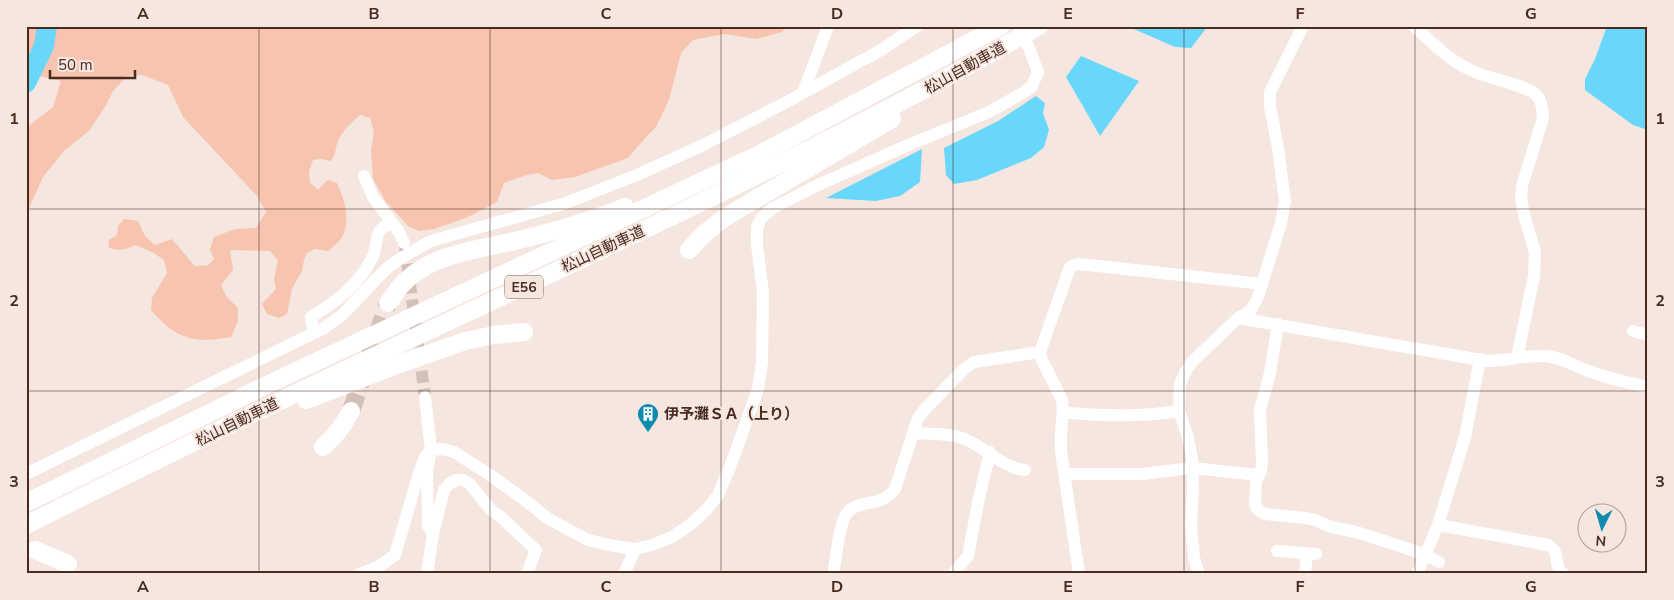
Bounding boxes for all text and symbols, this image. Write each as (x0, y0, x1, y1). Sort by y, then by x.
text: A (137, 3, 149, 25)
text: B (368, 3, 380, 25)
text: C (601, 3, 612, 25)
text: D (831, 3, 843, 25)
text: E (1063, 3, 1073, 25)
text: F (1296, 3, 1305, 25)
text: G (1525, 3, 1537, 25)
street label: 松山自動車道 (921, 37, 1009, 99)
scale bar (50, 48, 135, 80)
text: 50 m (58, 55, 93, 75)
text: 1 (9, 108, 19, 130)
text: 1 (1655, 108, 1665, 130)
street label: 松山自動車道 (558, 221, 648, 277)
road number: E56 (505, 276, 543, 298)
text: 2 (9, 290, 19, 312)
text: 2 (1655, 290, 1665, 312)
street label: 松山自動車道 (192, 393, 282, 451)
building icon: 伊予灘ＳＡ（上り） (636, 402, 660, 433)
place label: 伊予灘ＳＡ（上り） (664, 404, 799, 424)
text: 3 (9, 471, 19, 493)
text: 3 (1655, 471, 1665, 493)
north arrow (1576, 502, 1626, 552)
text: N (1595, 531, 1607, 550)
text: A (137, 576, 149, 598)
text: B (368, 576, 380, 598)
text: C (601, 576, 612, 598)
text: D (831, 576, 843, 598)
text: E (1063, 576, 1073, 598)
text: F (1296, 576, 1305, 598)
text: G (1525, 576, 1537, 598)

